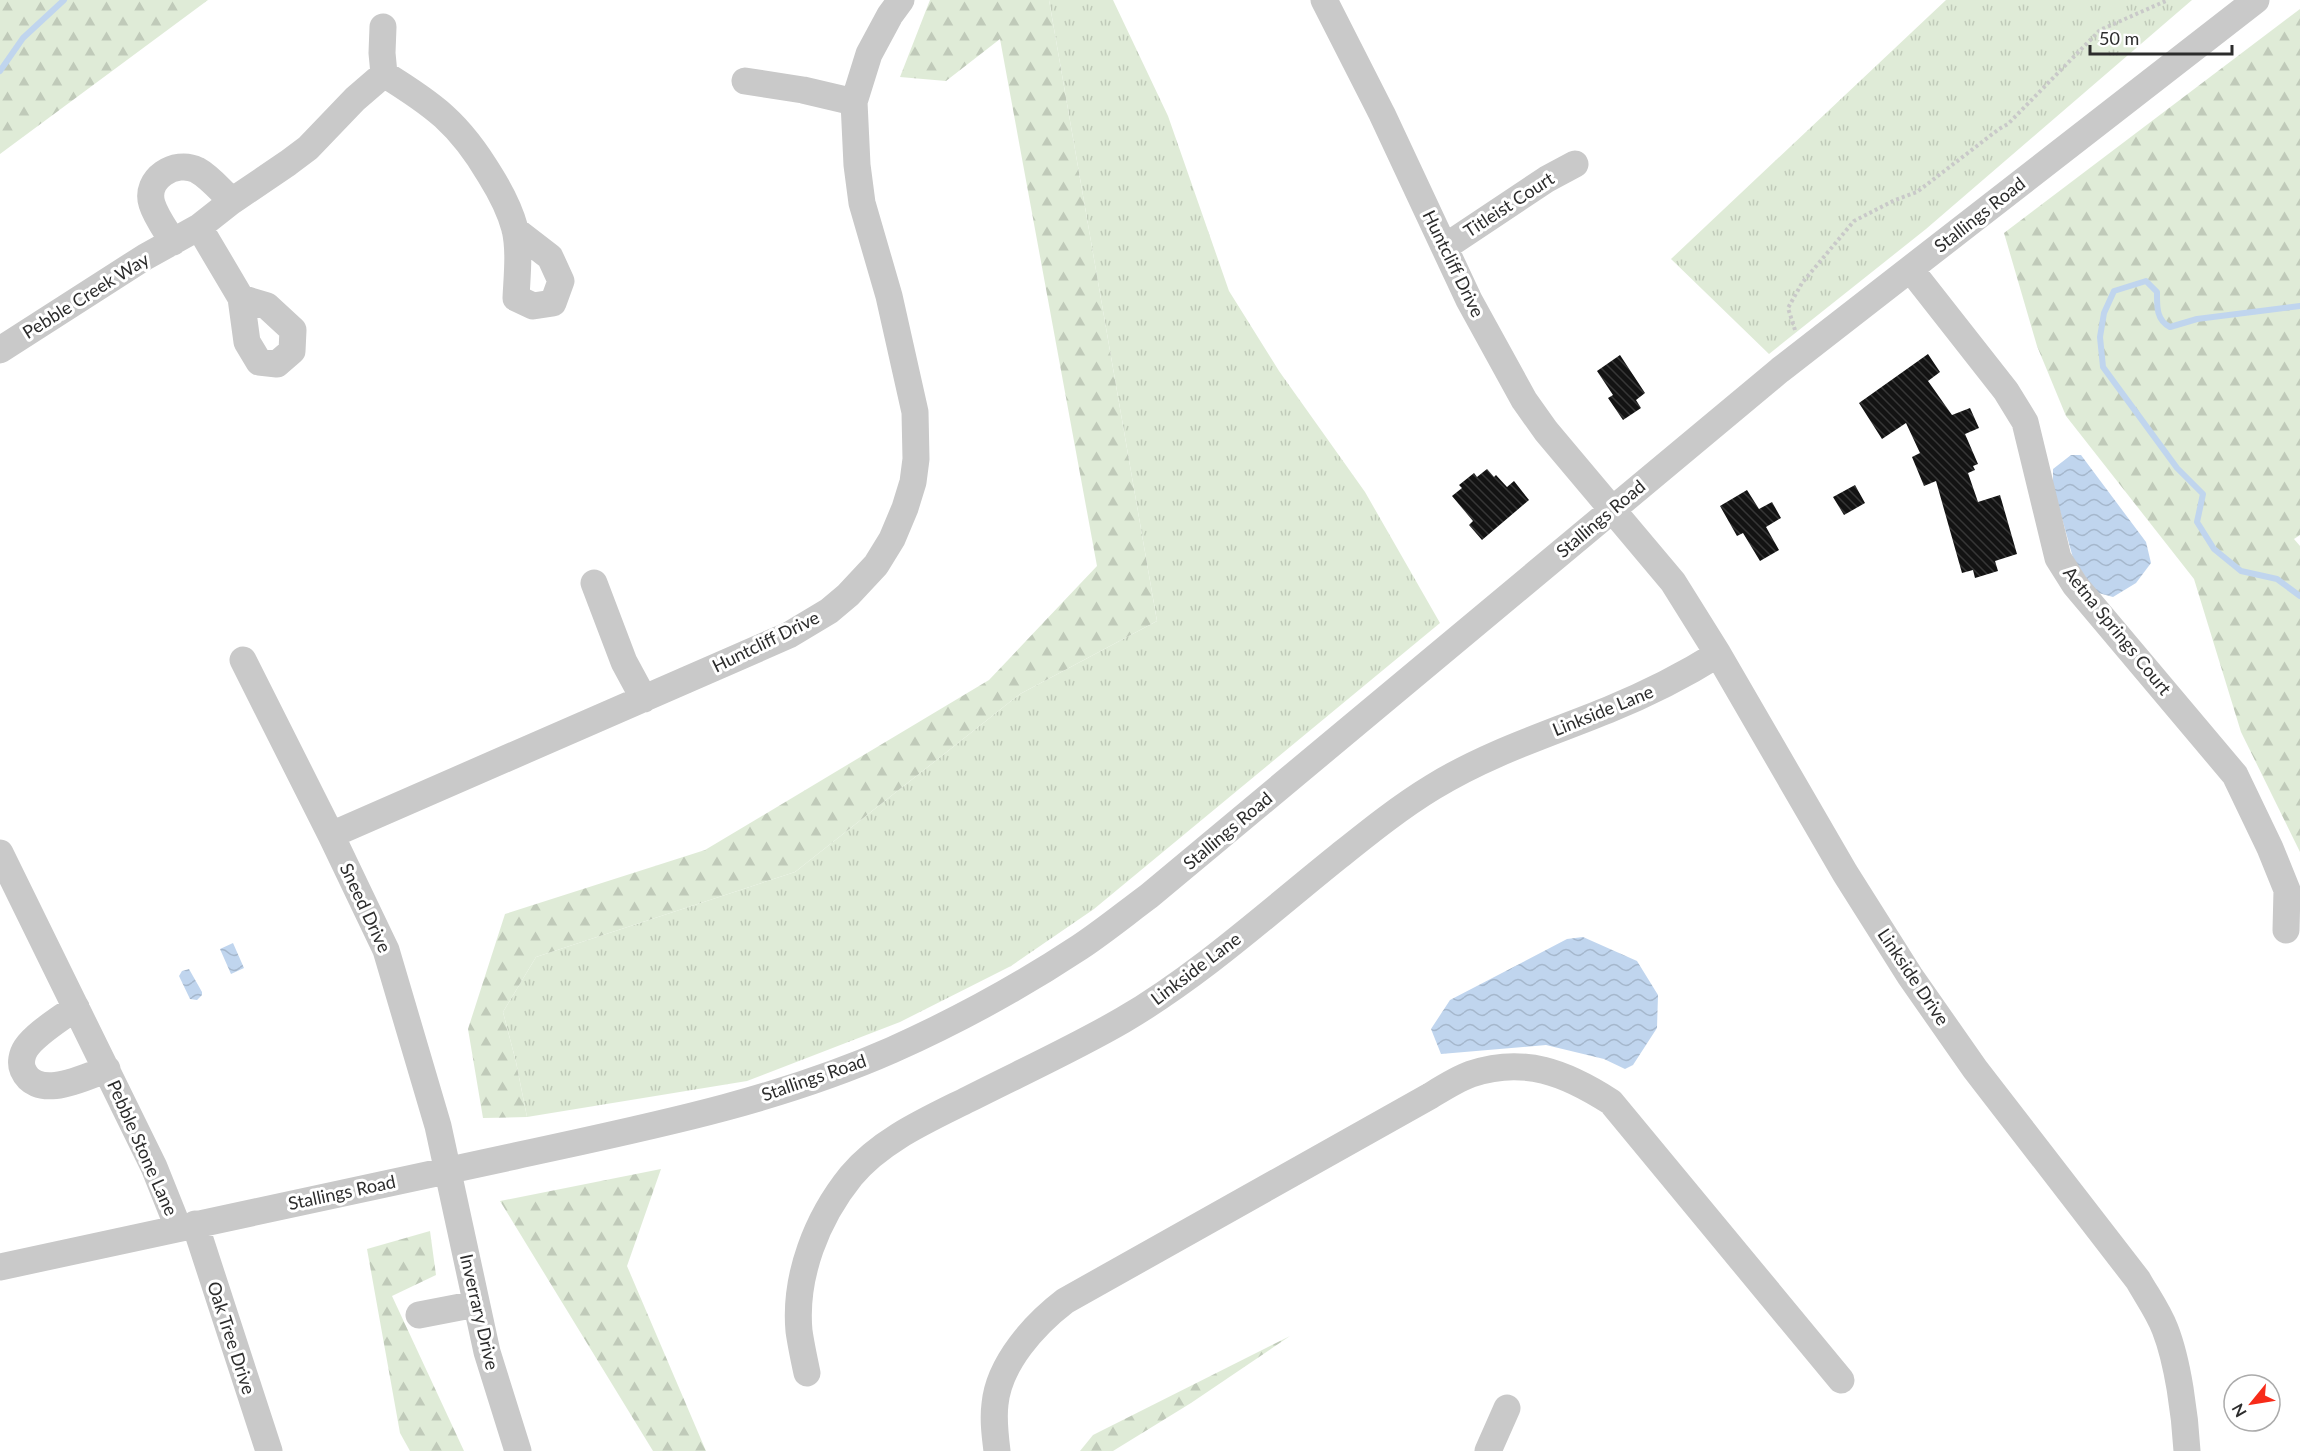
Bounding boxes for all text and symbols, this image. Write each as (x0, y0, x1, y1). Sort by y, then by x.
scale bar (2090, 18, 2232, 56)
text: 50 m (2099, 27, 2139, 49)
street label: Titleist Court (1459, 166, 1558, 242)
street label: Stallings Road (1930, 172, 2029, 257)
street label: Huntcliff Drive (1419, 206, 1489, 321)
street label: Pebble Creek Way (18, 247, 153, 343)
street label: Stallings Road (1551, 475, 1649, 562)
street label: Aetna Springs Court (2059, 562, 2177, 699)
street label: Huntcliff Drive (708, 606, 823, 676)
street label: Linkside Lane (1549, 680, 1656, 740)
street label: Stallings Road (1178, 787, 1276, 874)
street label: Sneed Drive (336, 859, 396, 956)
street label: Linkside Drive (1873, 924, 1954, 1029)
street label: Linkside Lane (1146, 927, 1245, 1009)
street label: Stallings Road (758, 1049, 869, 1105)
street label: Pebble Stone Lane (103, 1076, 183, 1219)
street label: Stallings Road (286, 1170, 398, 1214)
street label: Inverrary Drive (456, 1252, 504, 1372)
street label: Oak Tree Drive (203, 1278, 261, 1397)
north arrow (2222, 1373, 2282, 1433)
text: N (2227, 1401, 2250, 1421)

